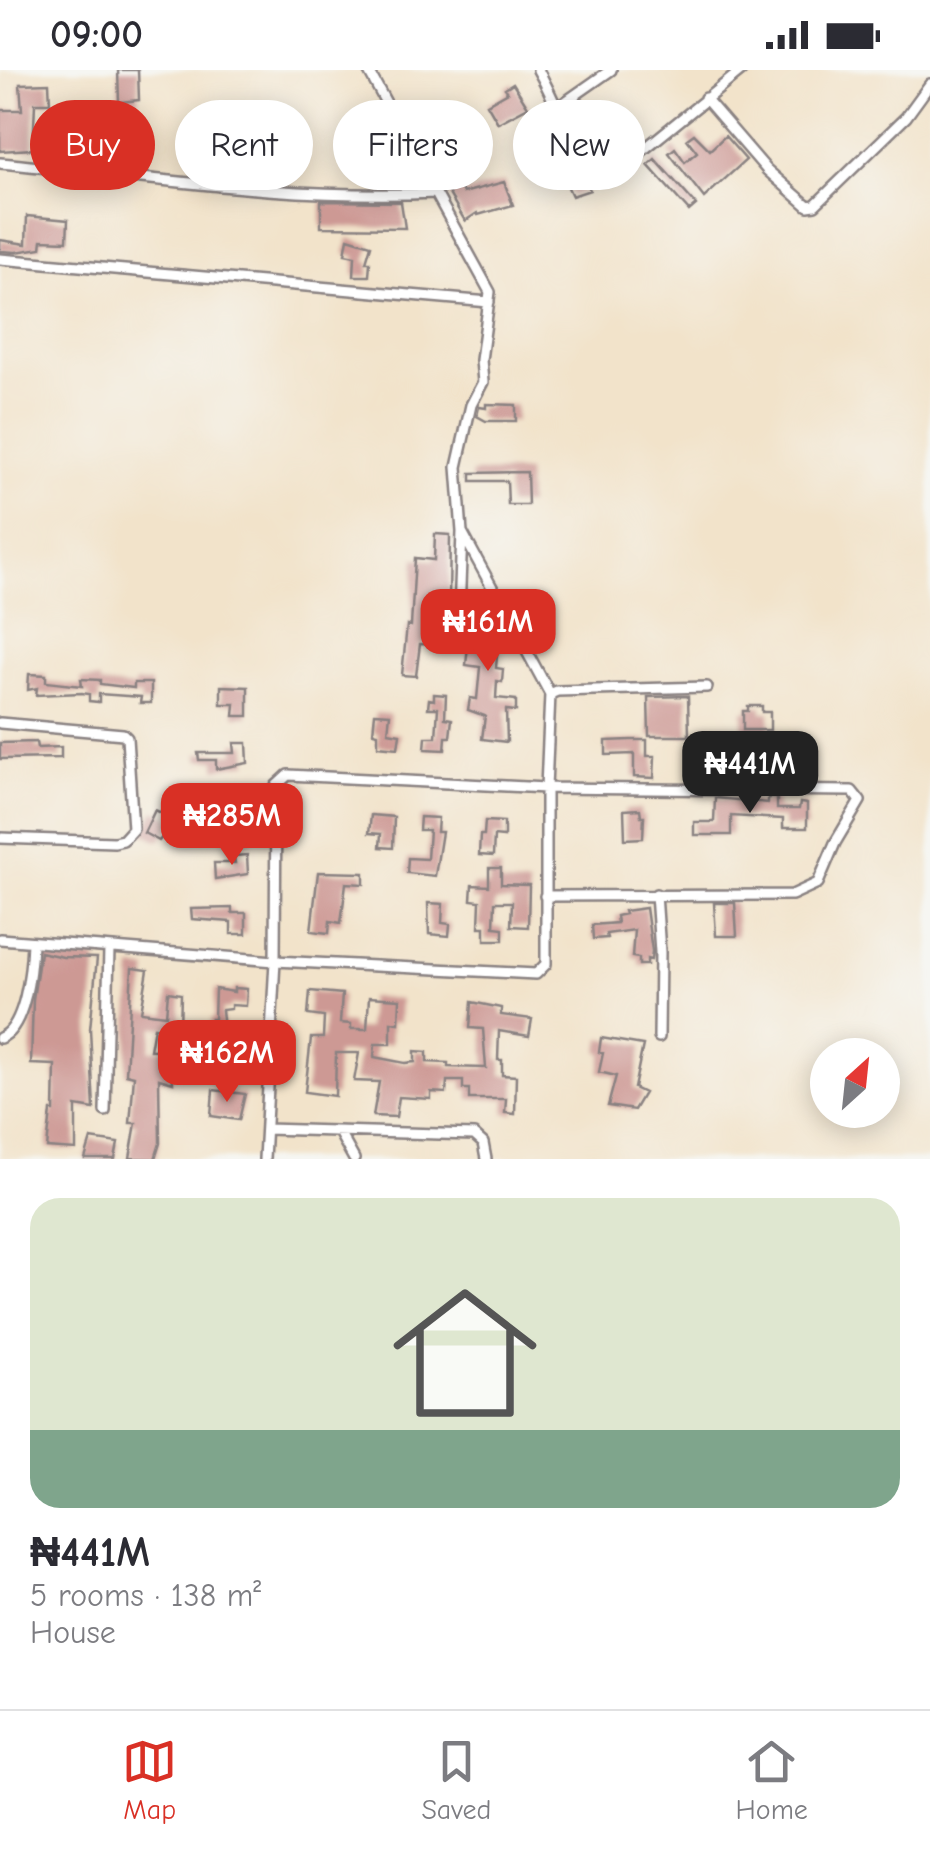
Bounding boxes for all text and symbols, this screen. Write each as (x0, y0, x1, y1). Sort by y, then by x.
text: 09:00 (50, 13, 143, 57)
chip: Buy (30, 100, 155, 190)
chip: Rent (175, 100, 313, 190)
chip: Filters (333, 100, 493, 190)
chip: New (513, 100, 645, 190)
pin: ₦161M (418, 589, 558, 674)
text: ₦161M (443, 603, 533, 640)
pin: ₦441M (680, 731, 820, 816)
text: ₦441M (704, 745, 796, 782)
pin: ₦285M (162, 783, 302, 868)
text: ₦285M (183, 797, 281, 834)
pin: ₦162M (157, 1020, 297, 1105)
text: ₦162M (180, 1034, 274, 1071)
north arrow (810, 1038, 900, 1128)
map controls (810, 1038, 900, 1128)
icon: home (375, 1263, 555, 1443)
text: ₦441M (30, 1528, 150, 1577)
text: 5 rooms · 138 m² (30, 1577, 261, 1614)
text: House (30, 1614, 116, 1651)
tab: Map (122, 1734, 177, 1826)
tab: Saved (421, 1734, 491, 1826)
tab: Home (736, 1734, 808, 1826)

